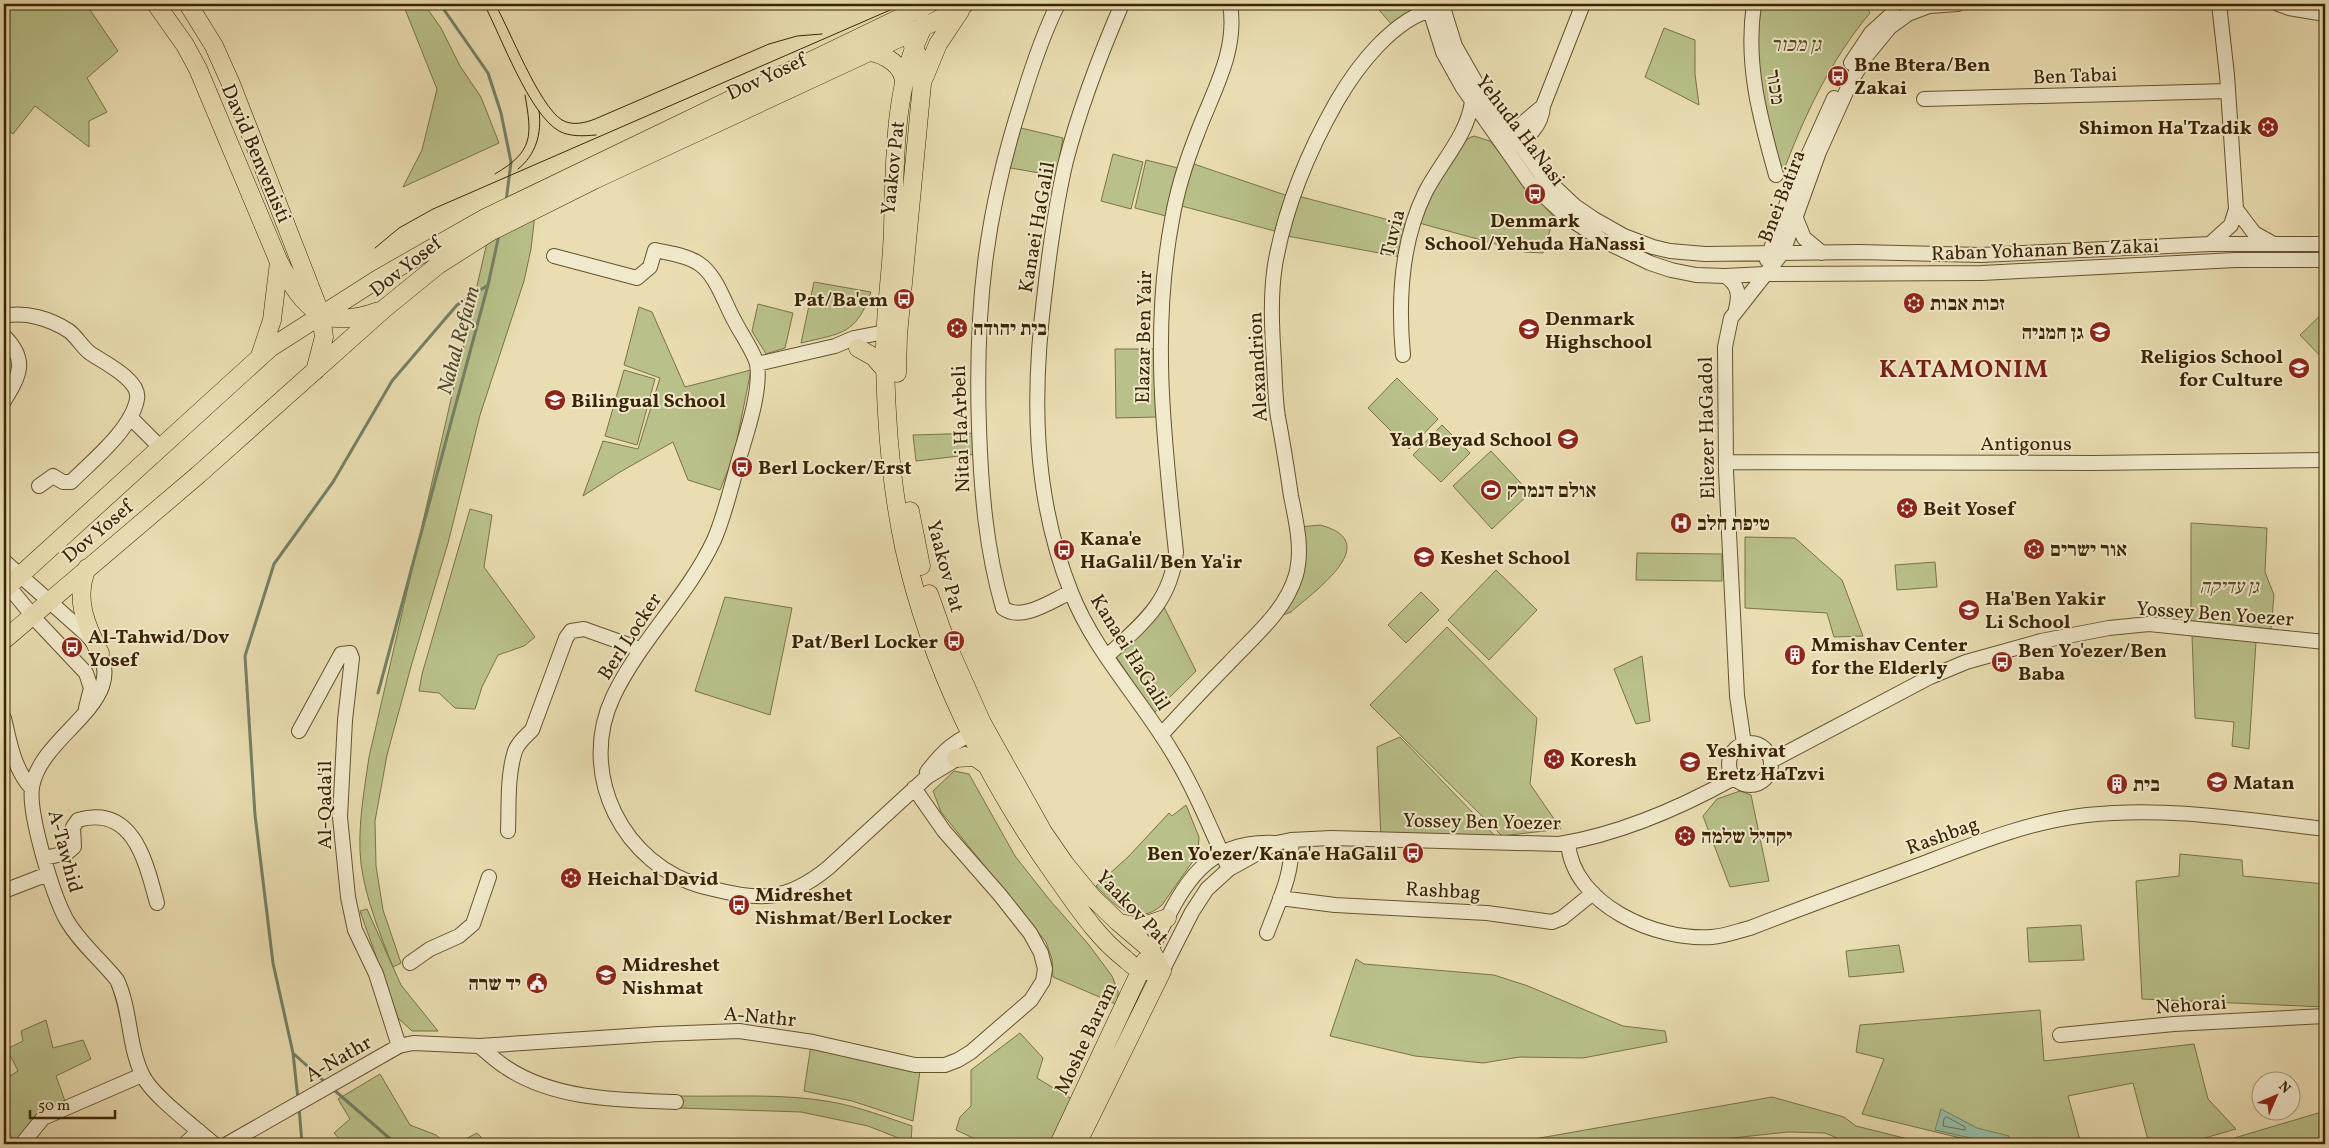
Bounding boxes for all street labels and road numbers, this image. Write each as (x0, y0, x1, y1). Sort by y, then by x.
street label: Dov Yosef (723, 46, 813, 108)
street label: Ben Tabai (2032, 62, 2118, 92)
street label: מכור (1757, 68, 1791, 107)
street label: Yehuda HaNasi (1468, 70, 1571, 193)
street label: David Benvenisti (213, 80, 297, 228)
street label: Yaakov Pat (875, 120, 913, 217)
street label: Bnei Batira (1752, 146, 1813, 247)
street label: Kanaei HaGalil (1013, 160, 1063, 295)
street label: Tuvia (1375, 207, 1413, 260)
street label: Dov Yosef (364, 229, 450, 305)
street label: Raban Yohanan Ben Zakai (1931, 233, 2160, 269)
street label: Elazar Ben Yair (1130, 270, 1160, 404)
street label: Alexandrion (1242, 311, 1276, 423)
street label: Eliezer HaGadol (1693, 356, 1723, 500)
street label: Nitai HaArbeli (946, 365, 978, 493)
street label: Antigonus (1980, 431, 2072, 459)
street label: Dov Yosef (57, 493, 141, 570)
street label: Yaakov Pat (918, 517, 970, 616)
street label: Berl Locker (592, 588, 669, 686)
street label: Kanaei HaGalil (1082, 589, 1176, 717)
street label: Yossey Ben Yoezer (2135, 596, 2295, 634)
street label: Al-Qada'il (312, 760, 340, 850)
street label: A-Tawhid (40, 807, 89, 896)
street label: Yossey Ben Yoezer (1403, 808, 1561, 838)
street label: Rashbag (1903, 811, 1983, 863)
street label: Yaakov Pat (1089, 865, 1174, 952)
street label: Rashbag (1405, 876, 1481, 908)
street label: Moshe Baram (1048, 978, 1125, 1100)
street label: Nehorai (2155, 990, 2228, 1022)
street label: A-Nathr (722, 1001, 797, 1035)
street label: A-Nathr (301, 1029, 377, 1090)

